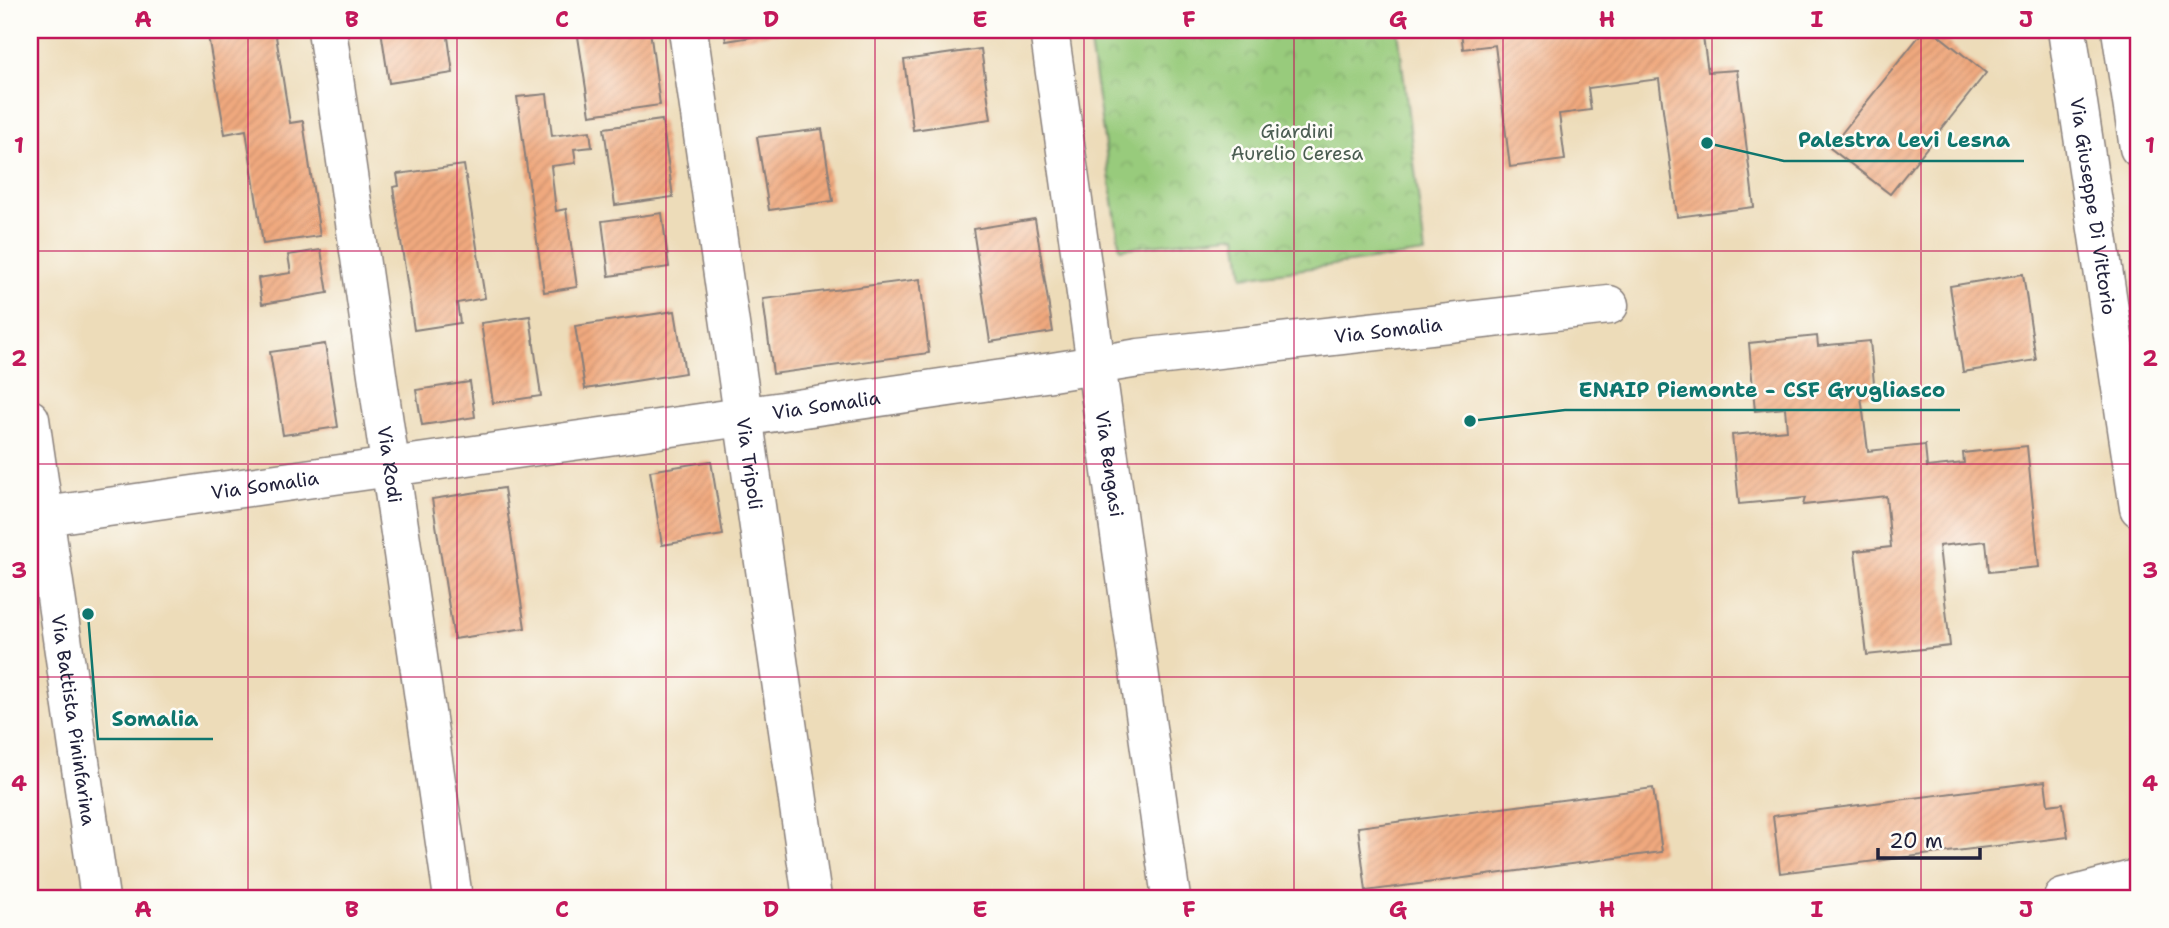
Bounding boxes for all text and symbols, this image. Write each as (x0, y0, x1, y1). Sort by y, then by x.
text: A (134, 4, 152, 34)
text: B (345, 4, 359, 34)
text: C (555, 4, 569, 34)
text: D (763, 4, 779, 34)
text: E (972, 4, 988, 34)
text: F (1182, 4, 1196, 34)
text: G (1389, 4, 1408, 34)
text: H (1599, 4, 1615, 34)
text: I (1811, 4, 1824, 34)
text: J (2019, 4, 2033, 34)
street label: Via Giuseppe Di Vittorio (2064, 96, 2122, 316)
park label: Giardini Aurelio Ceresa (1231, 119, 1364, 166)
callout: Palestra Levi Lesna (1784, 119, 2024, 161)
text: Palestra Levi Lesna (1798, 126, 2011, 154)
text: 1 (14, 130, 24, 160)
text: 1 (2145, 130, 2155, 160)
street label: Via Somalia (1333, 312, 1444, 349)
text: 2 (11, 343, 27, 373)
text: 2 (2142, 343, 2158, 373)
callout: ENAIP Piemonte - CSF Grugliasco (1565, 368, 1960, 410)
text: ENAIP Piemonte - CSF Grugliasco (1579, 376, 1945, 404)
street label: Via Somalia (771, 385, 882, 425)
street label: Via Bengasi (1090, 409, 1129, 519)
street label: Via Tripoli (730, 416, 768, 512)
street label: Via Rodi (372, 424, 408, 505)
street label: Via Somalia (209, 465, 321, 505)
text: 3 (11, 555, 27, 585)
text: 3 (2142, 555, 2158, 585)
street label: Via Battista Pininfarina (46, 612, 101, 827)
callout: Somalia (98, 697, 213, 739)
text: Somalia (112, 705, 199, 733)
text: 4 (11, 768, 27, 798)
text: 4 (2142, 768, 2158, 798)
scale bar (1878, 816, 1980, 860)
text: 20 m (1889, 827, 1943, 855)
text: A (134, 894, 152, 924)
text: B (345, 894, 359, 924)
text: C (555, 894, 569, 924)
text: D (763, 894, 779, 924)
text: E (972, 894, 988, 924)
text: F (1182, 894, 1196, 924)
text: G (1389, 894, 1408, 924)
text: H (1599, 894, 1615, 924)
text: I (1811, 894, 1824, 924)
text: J (2019, 894, 2033, 924)

